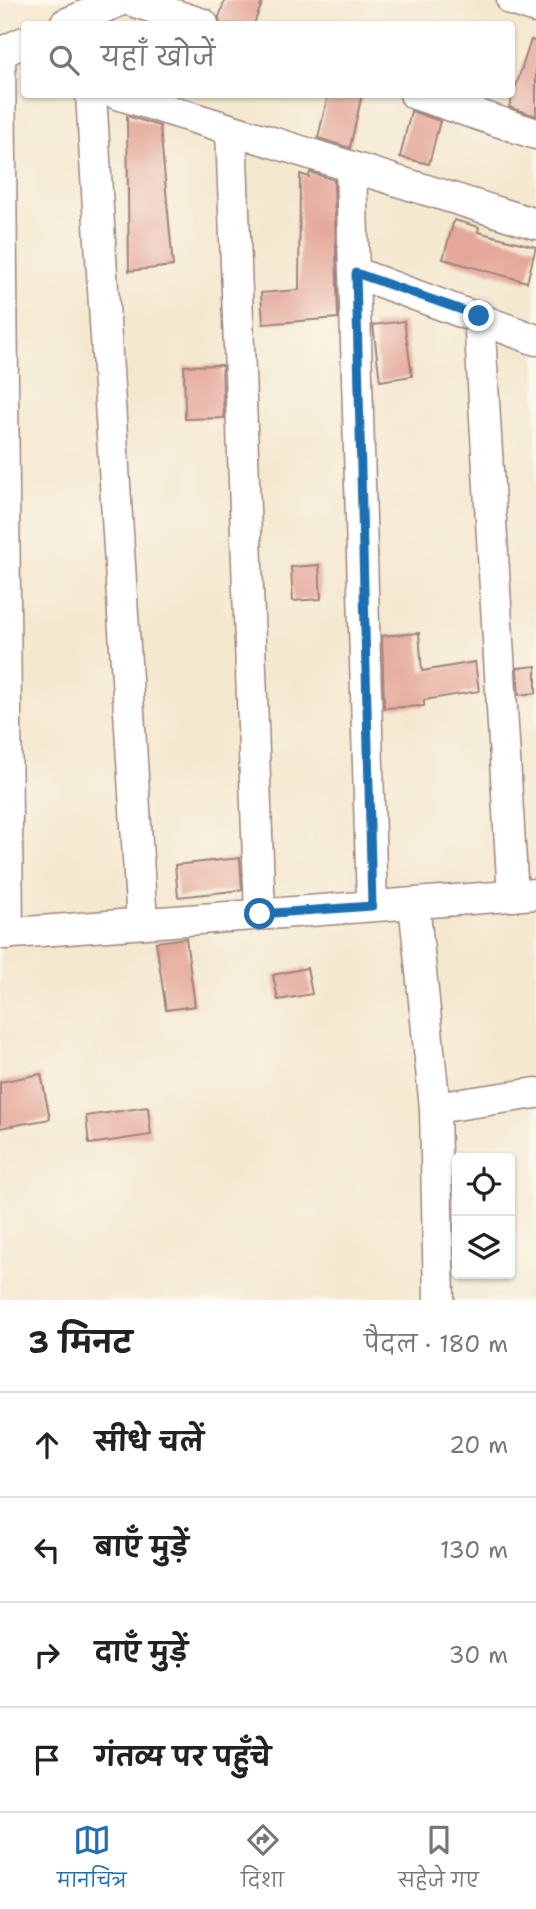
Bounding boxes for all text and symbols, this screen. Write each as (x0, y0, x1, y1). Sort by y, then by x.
search box (21, 21, 515, 98)
text: यहाँ खोजें (101, 39, 215, 74)
icon: search (45, 41, 83, 79)
route end (463, 300, 494, 331)
route start (244, 898, 275, 929)
map controls (452, 1153, 515, 1279)
button: locate (452, 1153, 515, 1216)
button: layers (452, 1216, 515, 1279)
text: 3 मिनट (28, 1322, 132, 1363)
text: पैदल · 180 m (364, 1329, 508, 1359)
text: सीधे चलें (95, 1424, 204, 1459)
icon: ahead (28, 1426, 66, 1464)
text: 20 m (449, 1430, 508, 1460)
text: बाएँ मुड़ें (95, 1529, 189, 1564)
icon: left (28, 1531, 66, 1569)
text: 130 m (440, 1535, 508, 1565)
text: दाएँ मुड़ें (95, 1634, 188, 1669)
icon: right (28, 1636, 66, 1674)
text: 30 m (449, 1640, 508, 1670)
text: गंतव्य पर पहुँचे (95, 1739, 271, 1774)
icon: arrive (28, 1741, 66, 1779)
tab: मानचित्र (57, 1821, 127, 1901)
tab: दिशा (241, 1821, 284, 1901)
tab: सहेजे गए (398, 1821, 479, 1901)

